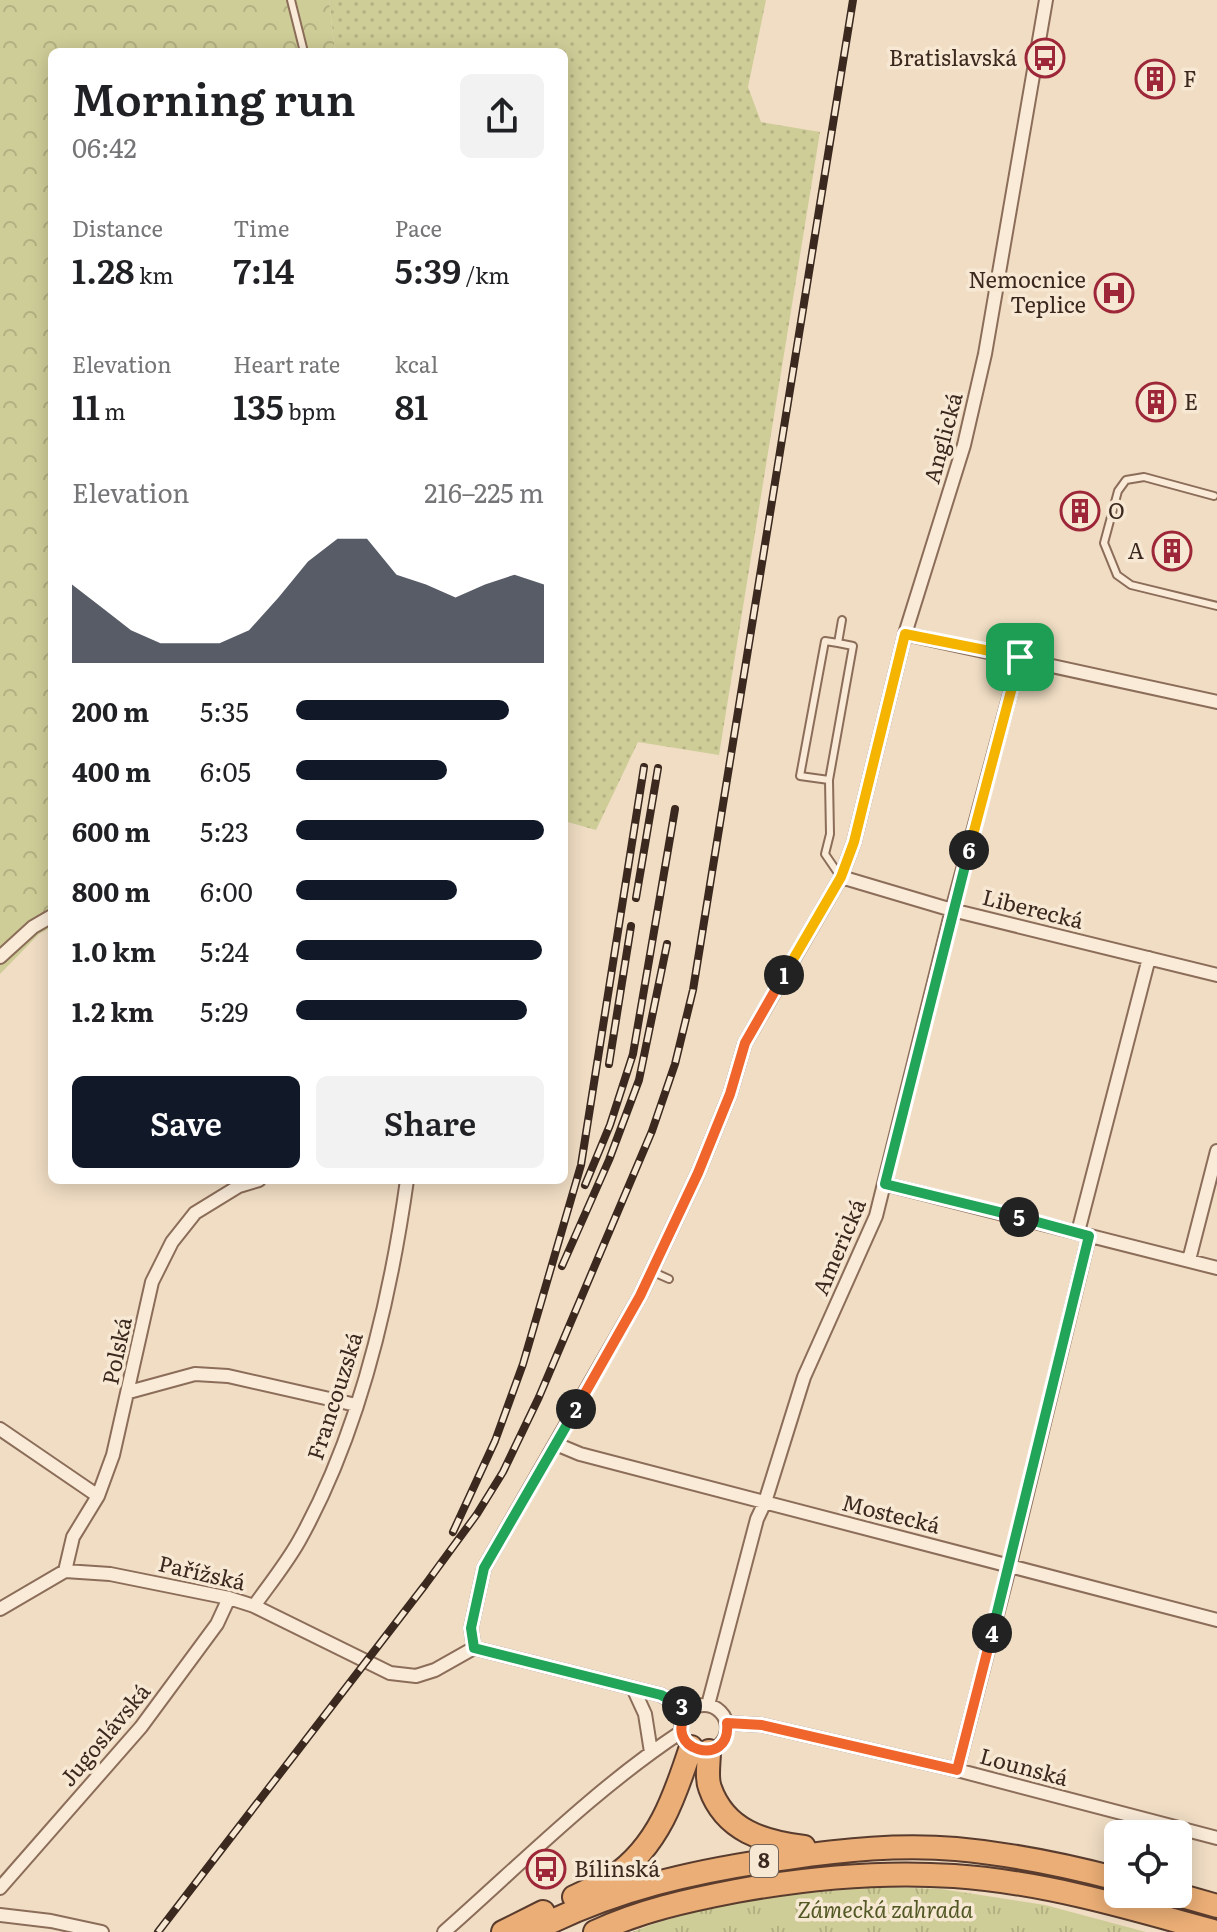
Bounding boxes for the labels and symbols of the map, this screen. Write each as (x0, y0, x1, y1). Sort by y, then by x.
bus stop icon: Bratislavská (1024, 37, 1066, 79)
place label: Bratislavská (889, 40, 1017, 73)
building icon: F (1134, 58, 1176, 100)
place label: F (1183, 61, 1197, 94)
place label: Nemocnice Teplice (968, 262, 1086, 320)
hospital icon: Nemocnice Teplice (1093, 272, 1135, 314)
building icon: E (1135, 381, 1177, 423)
place label: E (1184, 384, 1198, 417)
street label: Anglická (914, 388, 970, 487)
building icon: O (1059, 490, 1101, 532)
place label: O (1108, 493, 1125, 526)
building icon: A (1151, 530, 1193, 572)
place label: A (1128, 533, 1144, 566)
pin (986, 623, 1054, 691)
pin: 6 (949, 830, 989, 870)
street label: Liberecká (979, 879, 1088, 936)
pin: 1 (764, 955, 804, 995)
street label: Americká (803, 1193, 873, 1300)
pin: 5 (999, 1197, 1039, 1237)
street label: Polská (92, 1314, 139, 1388)
street label: Francouzská (297, 1327, 370, 1464)
pin: 2 (556, 1389, 596, 1429)
street label: Mostecká (839, 1484, 944, 1541)
street label: Pařížská (156, 1546, 249, 1598)
pin: 4 (972, 1613, 1012, 1653)
street label: Jugoslávská (51, 1675, 157, 1793)
pin: 3 (662, 1686, 702, 1726)
street label: Lounská (977, 1738, 1072, 1793)
road number: 8 (750, 1845, 778, 1877)
bus stop icon: Bílinská (525, 1848, 567, 1890)
place label: Bílinská (574, 1851, 660, 1884)
park label: Zámecká zahrada (797, 1892, 973, 1925)

